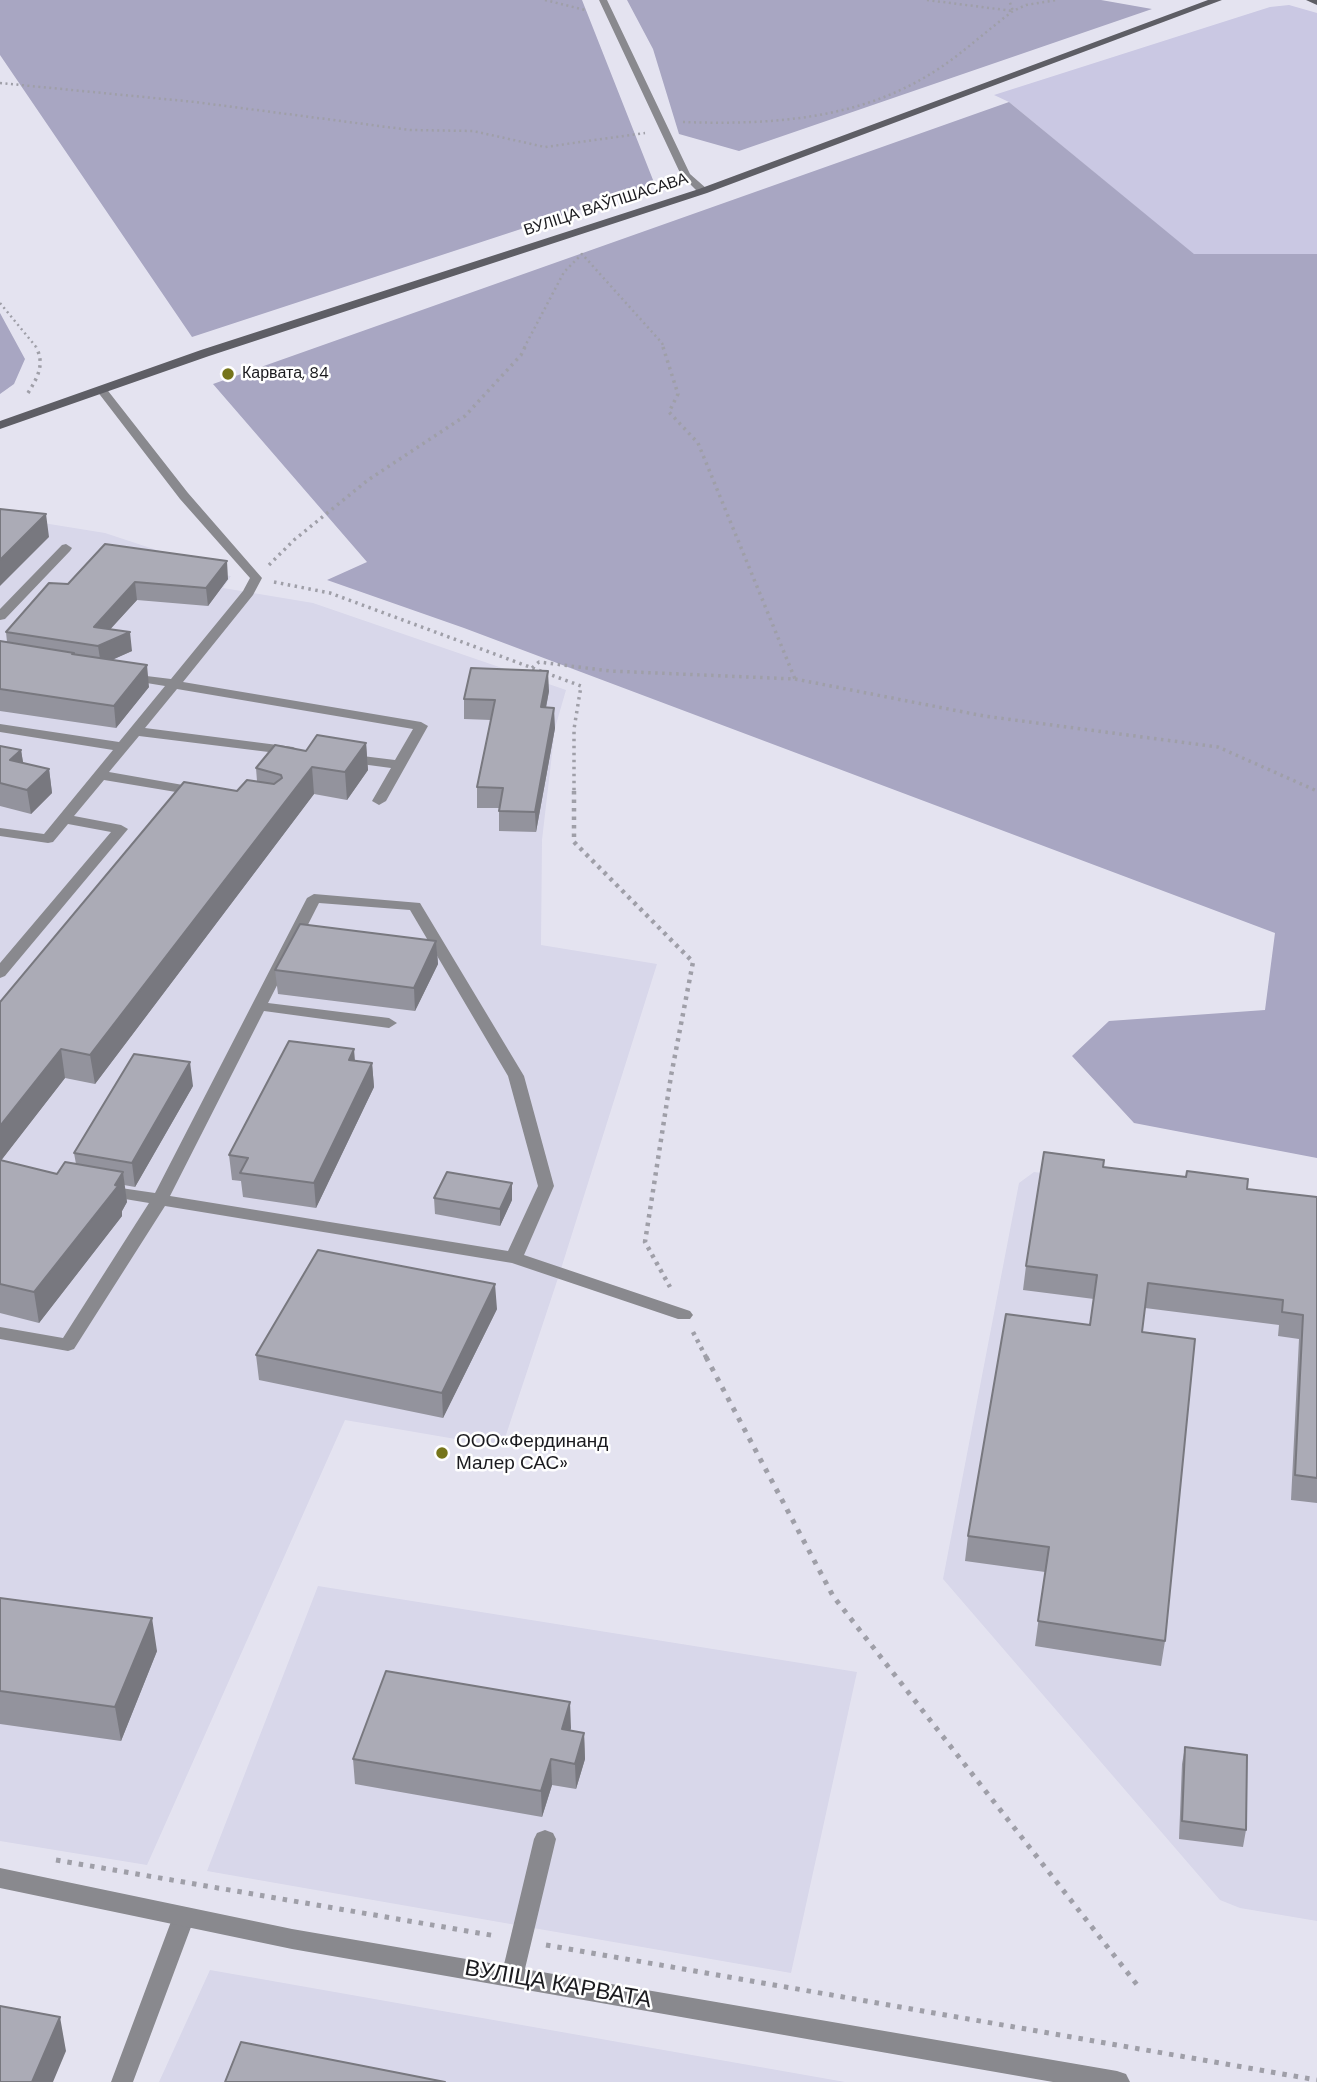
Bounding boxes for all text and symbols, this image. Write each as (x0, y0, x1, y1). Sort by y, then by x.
street label: ВУЛІЦА ВАЎПШАСАВА (521, 169, 691, 241)
place label: Карвата, 84 (242, 364, 329, 384)
marker: Карвата, 84 (220, 366, 236, 382)
place label: ООО«Фердинанд Малер САС» (456, 1431, 608, 1475)
marker: ООО«Фердинанд Малер САС» (434, 1445, 450, 1461)
street label: ВУЛІЦА КАРВАТА (462, 1955, 654, 2015)

